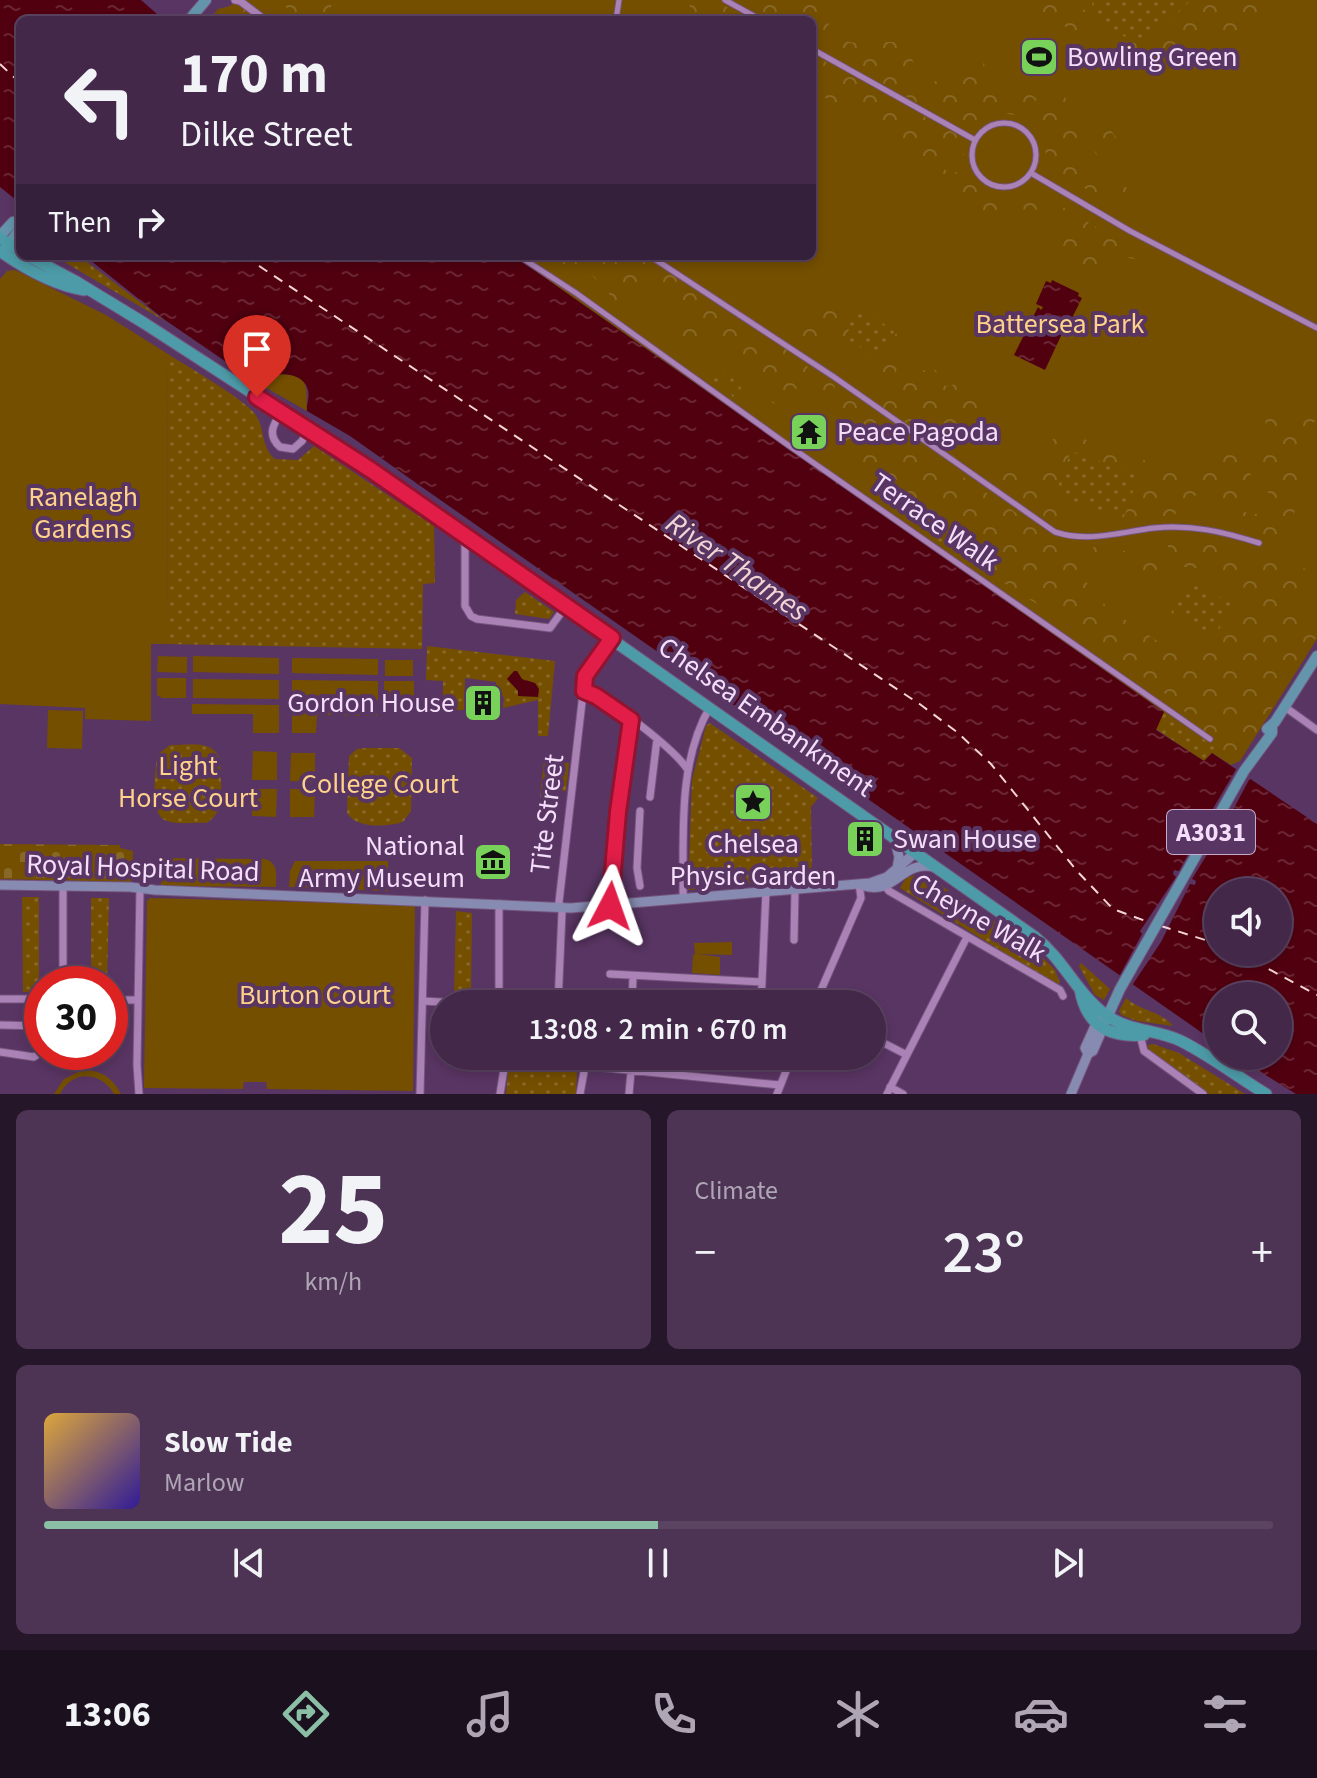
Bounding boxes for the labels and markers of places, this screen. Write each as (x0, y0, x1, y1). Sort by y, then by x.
sports icon: Bowling Green (1018, 36, 1060, 78)
place label: Bowling Green (1067, 37, 1238, 77)
pin (223, 315, 291, 397)
temple icon: Peace Pagoda (788, 411, 830, 453)
place label: Peace Pagoda (837, 412, 999, 452)
building icon: Gordon House (462, 682, 504, 724)
place label: Gordon House (287, 683, 455, 723)
place icon: Chelsea Physic Garden (732, 781, 774, 823)
building icon: Swan House (844, 818, 886, 860)
place label: Swan House (893, 819, 1037, 859)
place label: Chelsea Physic Garden (670, 824, 836, 896)
place label: National Army Museum (299, 826, 465, 898)
museum icon: National Army Museum (472, 841, 514, 883)

